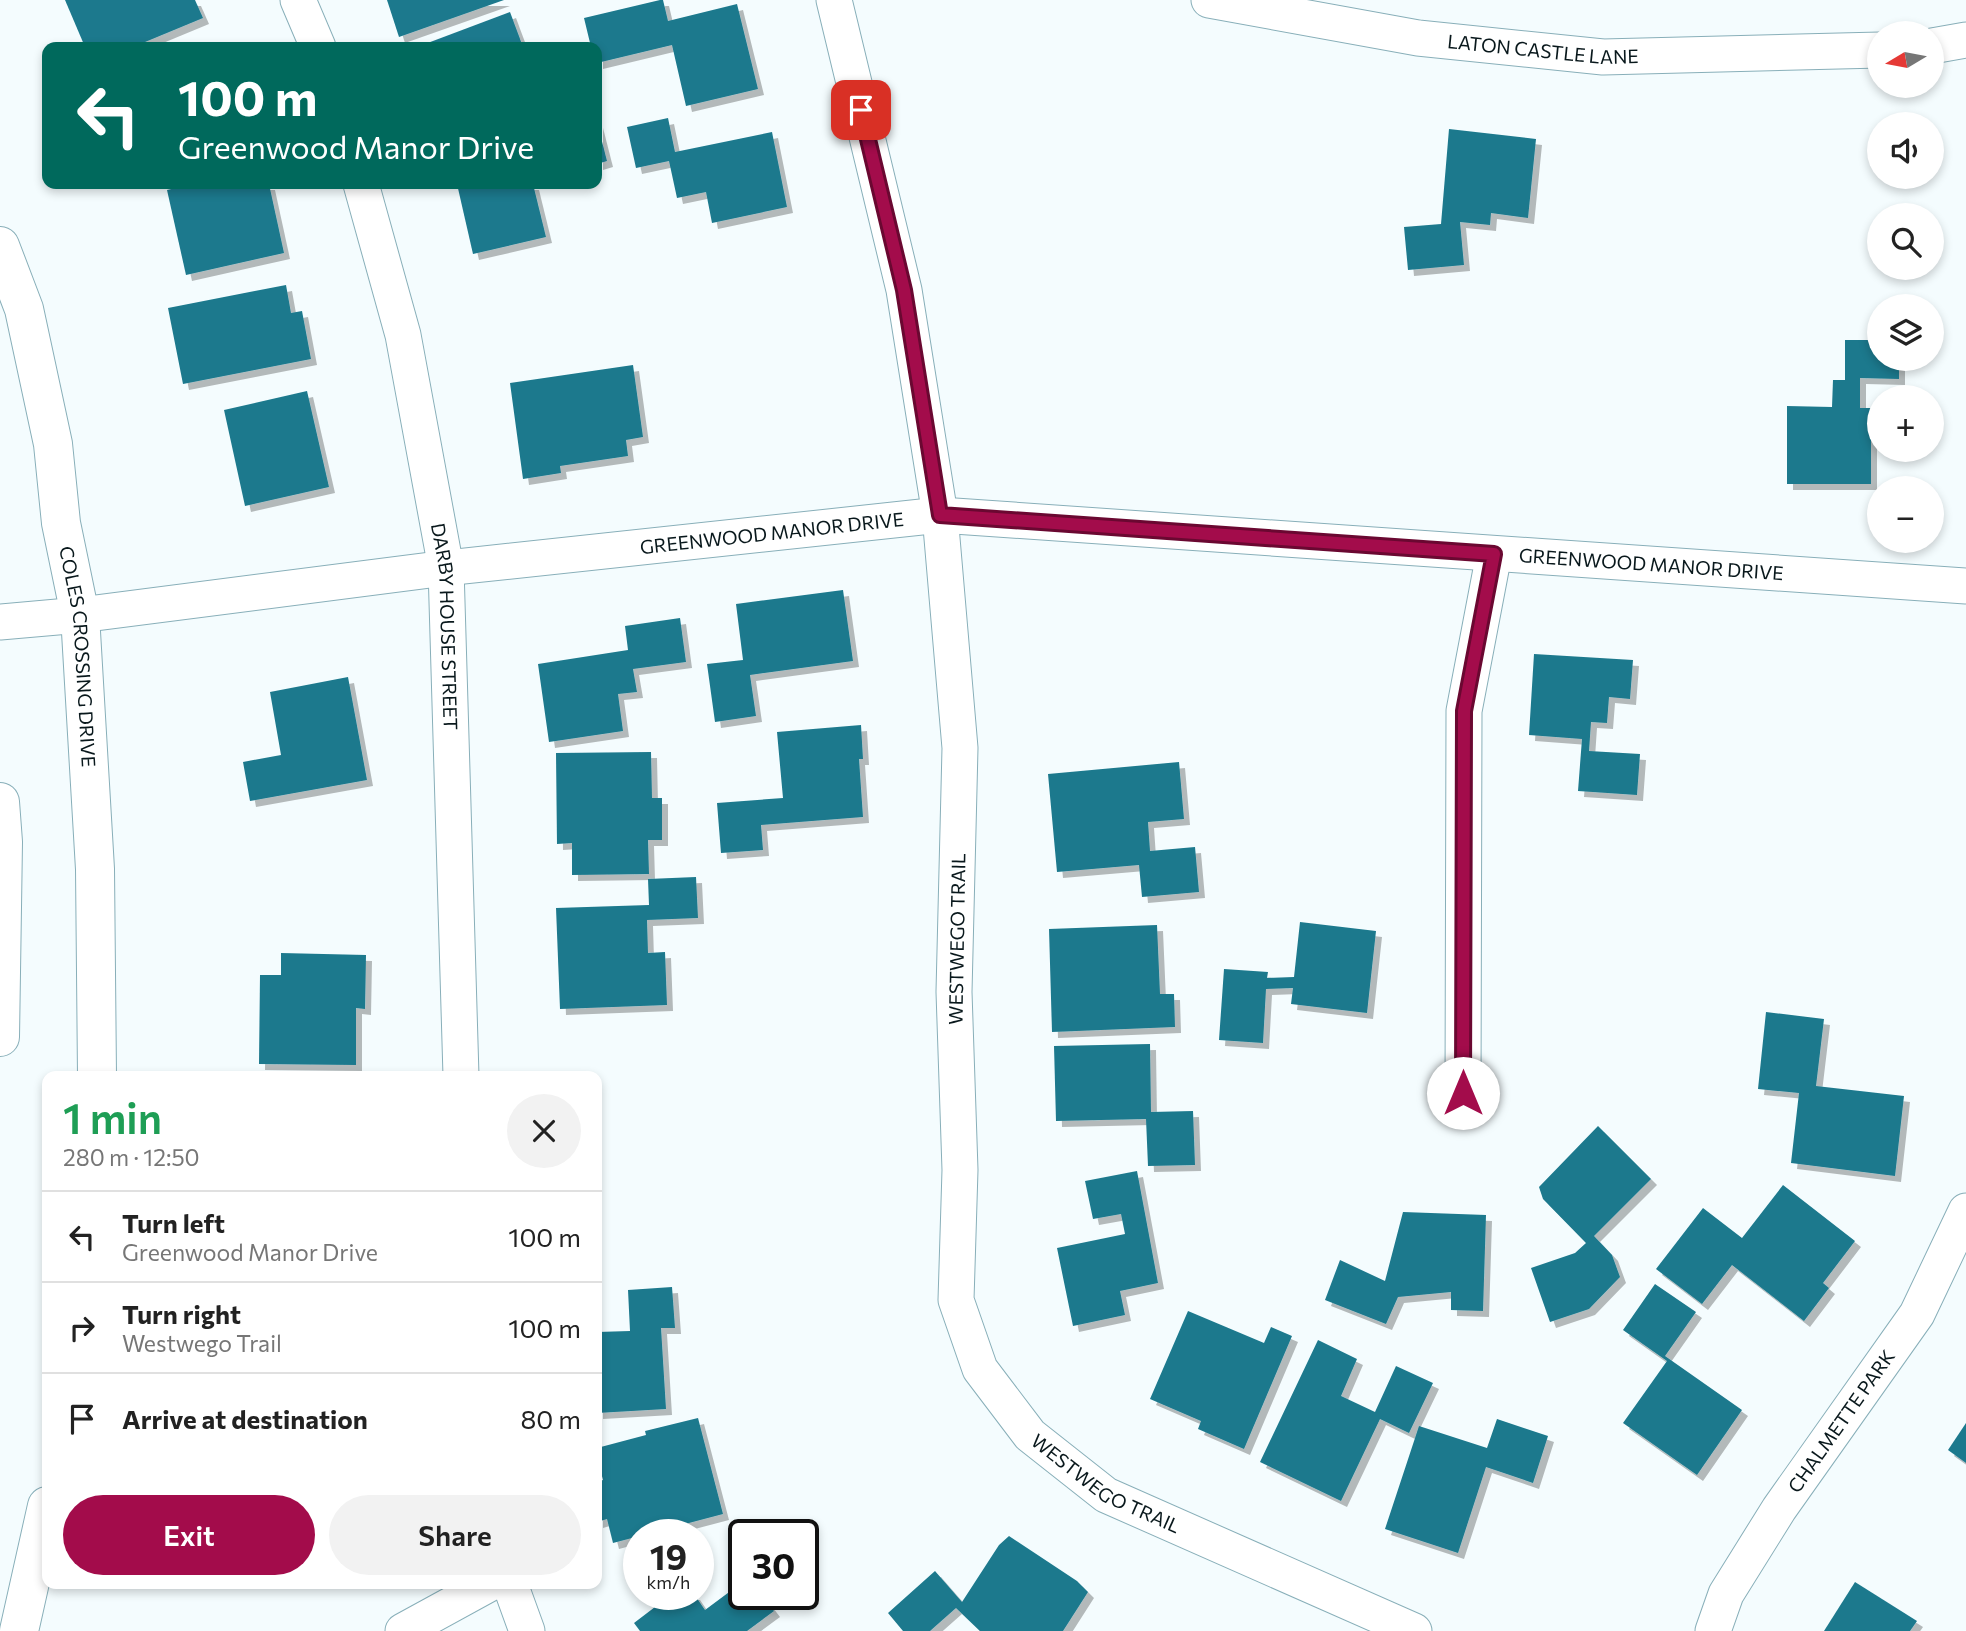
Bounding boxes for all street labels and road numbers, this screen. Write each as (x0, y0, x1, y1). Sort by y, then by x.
street label: LATON CASTLE LANE (1446, 29, 1639, 68)
street label: GREENWOOD MANOR DRIVE (639, 507, 905, 558)
street label: DARBY HOUSE STREET (427, 521, 463, 730)
street label: GREENWOOD MANOR DRIVE (1518, 543, 1784, 584)
street label: COLES CROSSING DRIVE (55, 544, 101, 768)
street label: WESTWEGO TRAIL (944, 853, 969, 1025)
street label: CHALMETTE PARK (1782, 1345, 1899, 1497)
street label: WESTWEGO TRAIL (1027, 1429, 1184, 1537)

